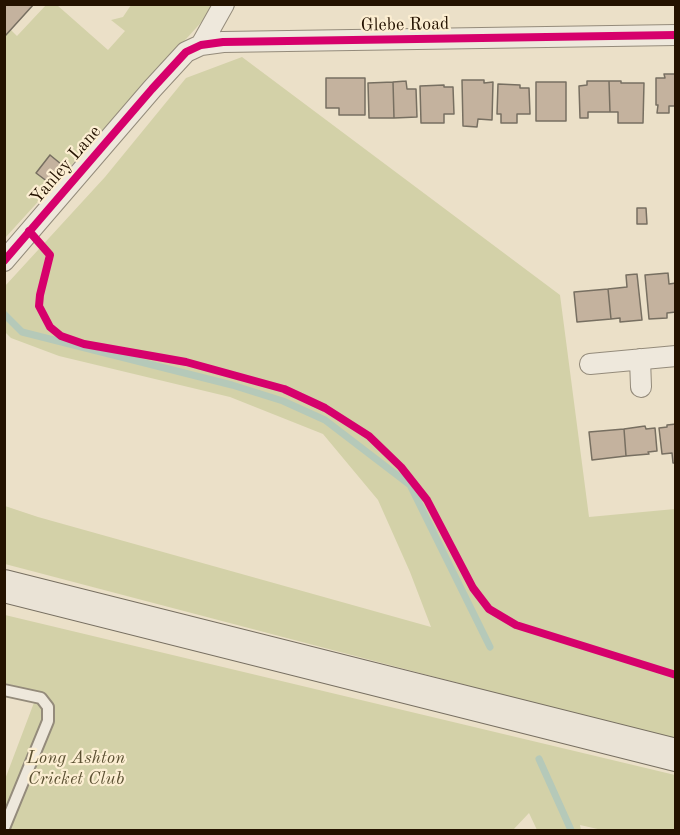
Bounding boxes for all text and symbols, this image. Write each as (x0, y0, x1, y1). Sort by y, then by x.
street label: Glebe Road (360, 13, 450, 37)
street label: Yanley Lane (26, 121, 106, 209)
park label: Long Ashton Cricket Club (27, 747, 125, 789)

